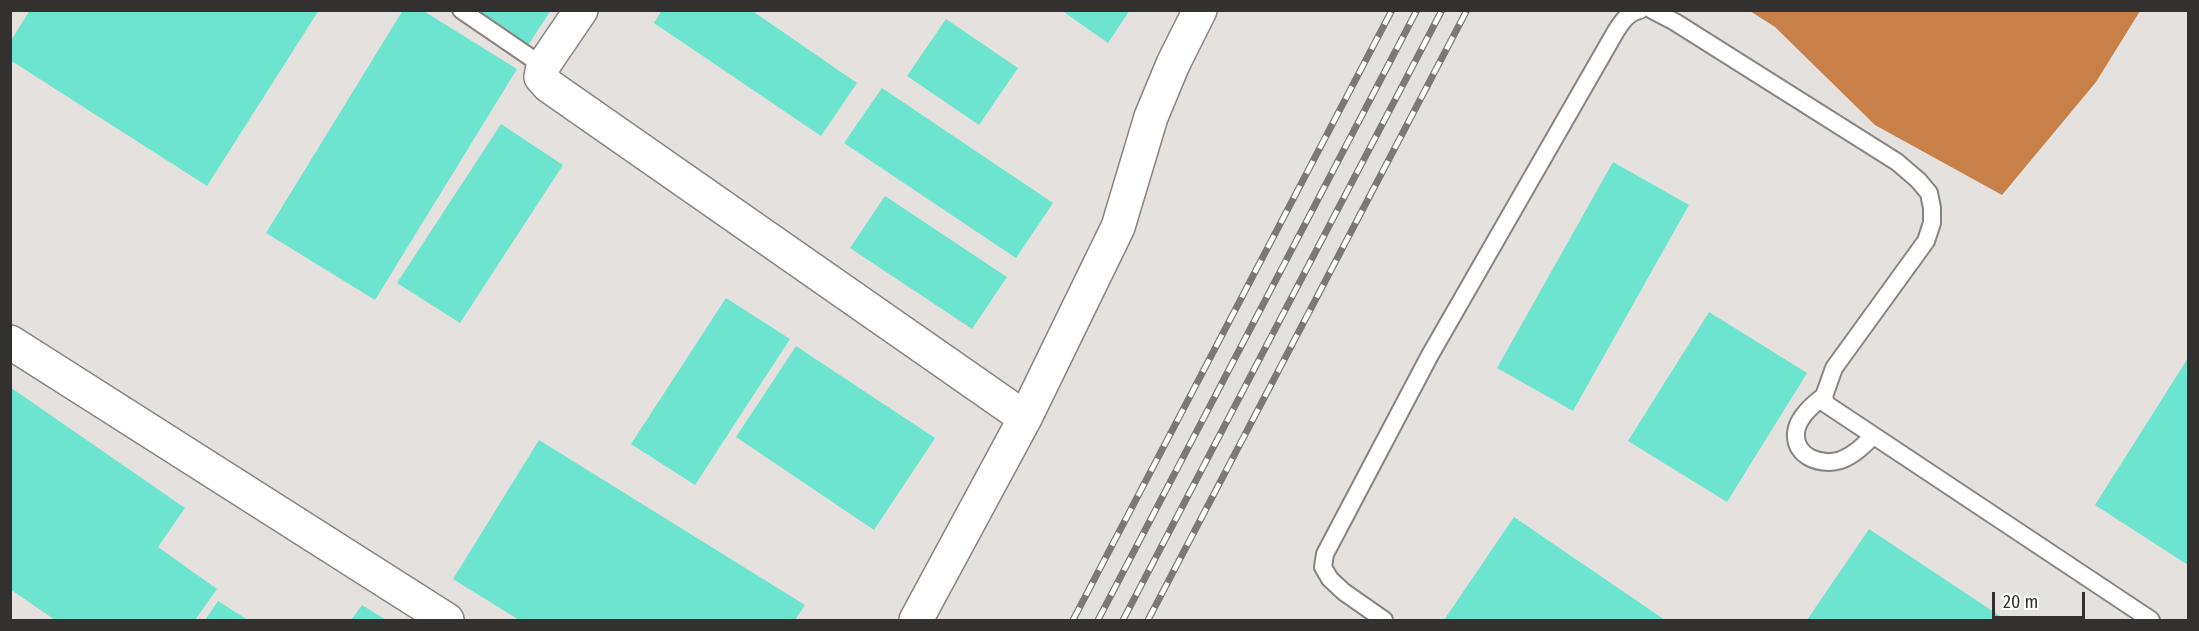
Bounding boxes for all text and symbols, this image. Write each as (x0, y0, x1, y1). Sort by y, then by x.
scale bar (1995, 580, 2088, 618)
text: 20 m (2003, 591, 2038, 613)

